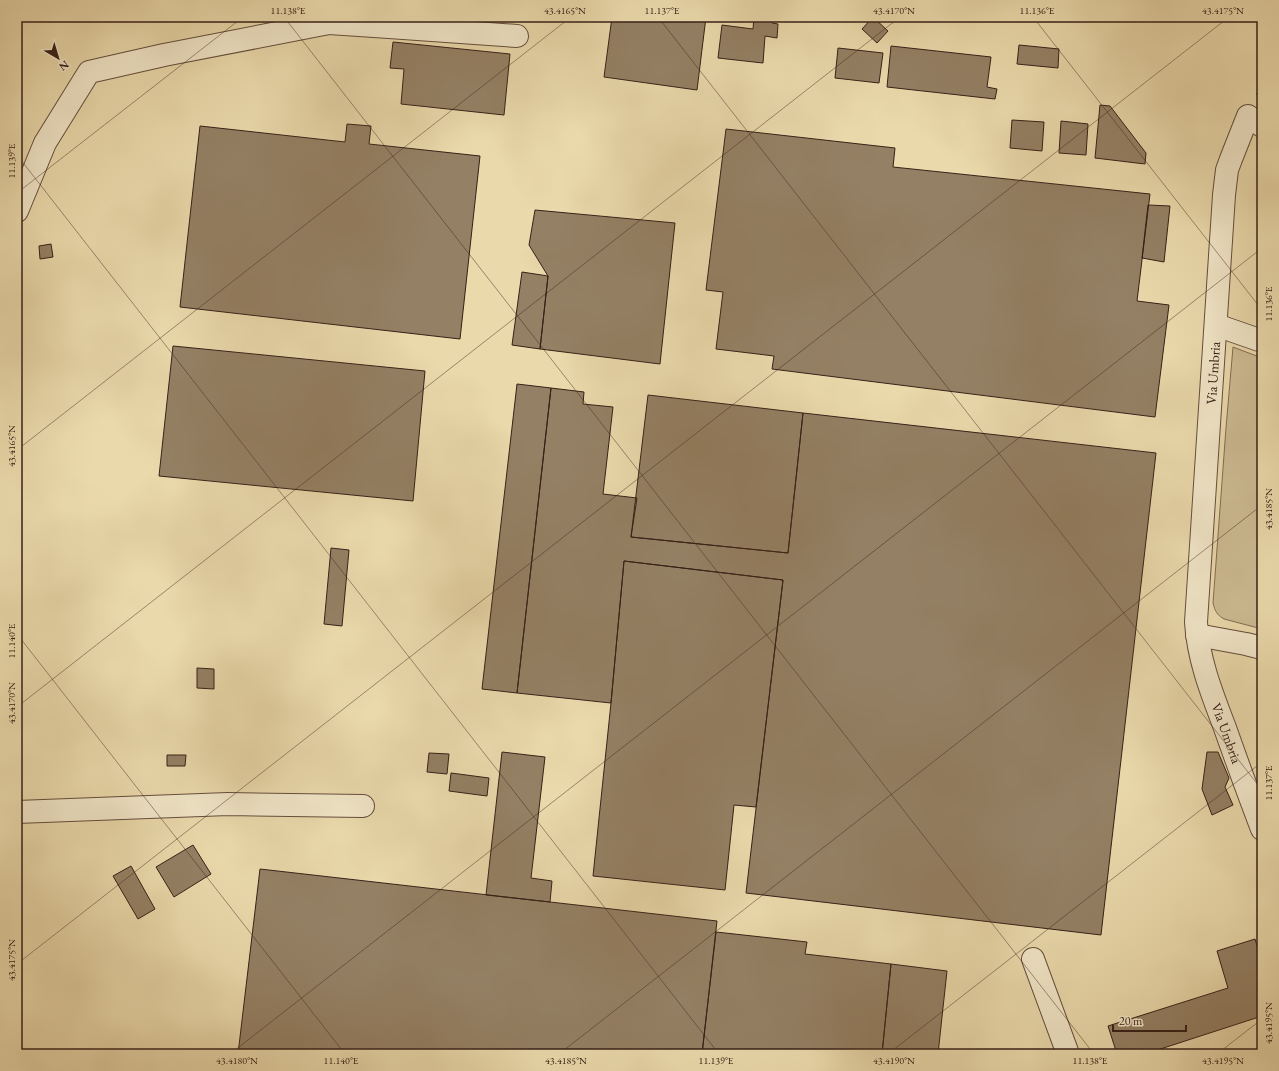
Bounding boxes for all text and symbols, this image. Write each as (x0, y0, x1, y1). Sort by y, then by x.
text: 11.138°E (271, 4, 306, 17)
text: 43.4165°N (544, 4, 586, 17)
text: 11.137°E (645, 4, 680, 17)
text: 43.4170°N (873, 4, 915, 17)
text: 11.136°E (1020, 4, 1055, 17)
text: 43.4175°N (1202, 4, 1244, 17)
north arrow (38, 38, 78, 78)
text: N (56, 58, 72, 74)
text: 11.139°E (5, 143, 18, 178)
text: 11.136°E (1262, 286, 1275, 321)
street label: Via Umbria (1202, 341, 1224, 405)
text: 43.4165°N (5, 425, 18, 467)
text: 43.4185°N (1262, 488, 1275, 530)
text: 11.140°E (5, 623, 18, 658)
text: 43.4170°N (5, 682, 18, 724)
street label: Via Umbria (1207, 700, 1246, 766)
text: 11.137°E (1262, 765, 1275, 800)
text: 43.4175°N (5, 939, 18, 981)
text: 43.4195°N (1262, 1002, 1275, 1044)
scale bar (1113, 1007, 1186, 1033)
text: 20 m (1119, 1013, 1143, 1029)
text: 43.4180°N (216, 1054, 258, 1067)
text: 11.140°E (324, 1054, 359, 1067)
text: 43.4185°N (545, 1054, 587, 1067)
text: 11.139°E (699, 1054, 734, 1067)
text: 43.4190°N (873, 1054, 915, 1067)
text: 11.138°E (1073, 1054, 1108, 1067)
text: 43.4195°N (1202, 1054, 1244, 1067)

